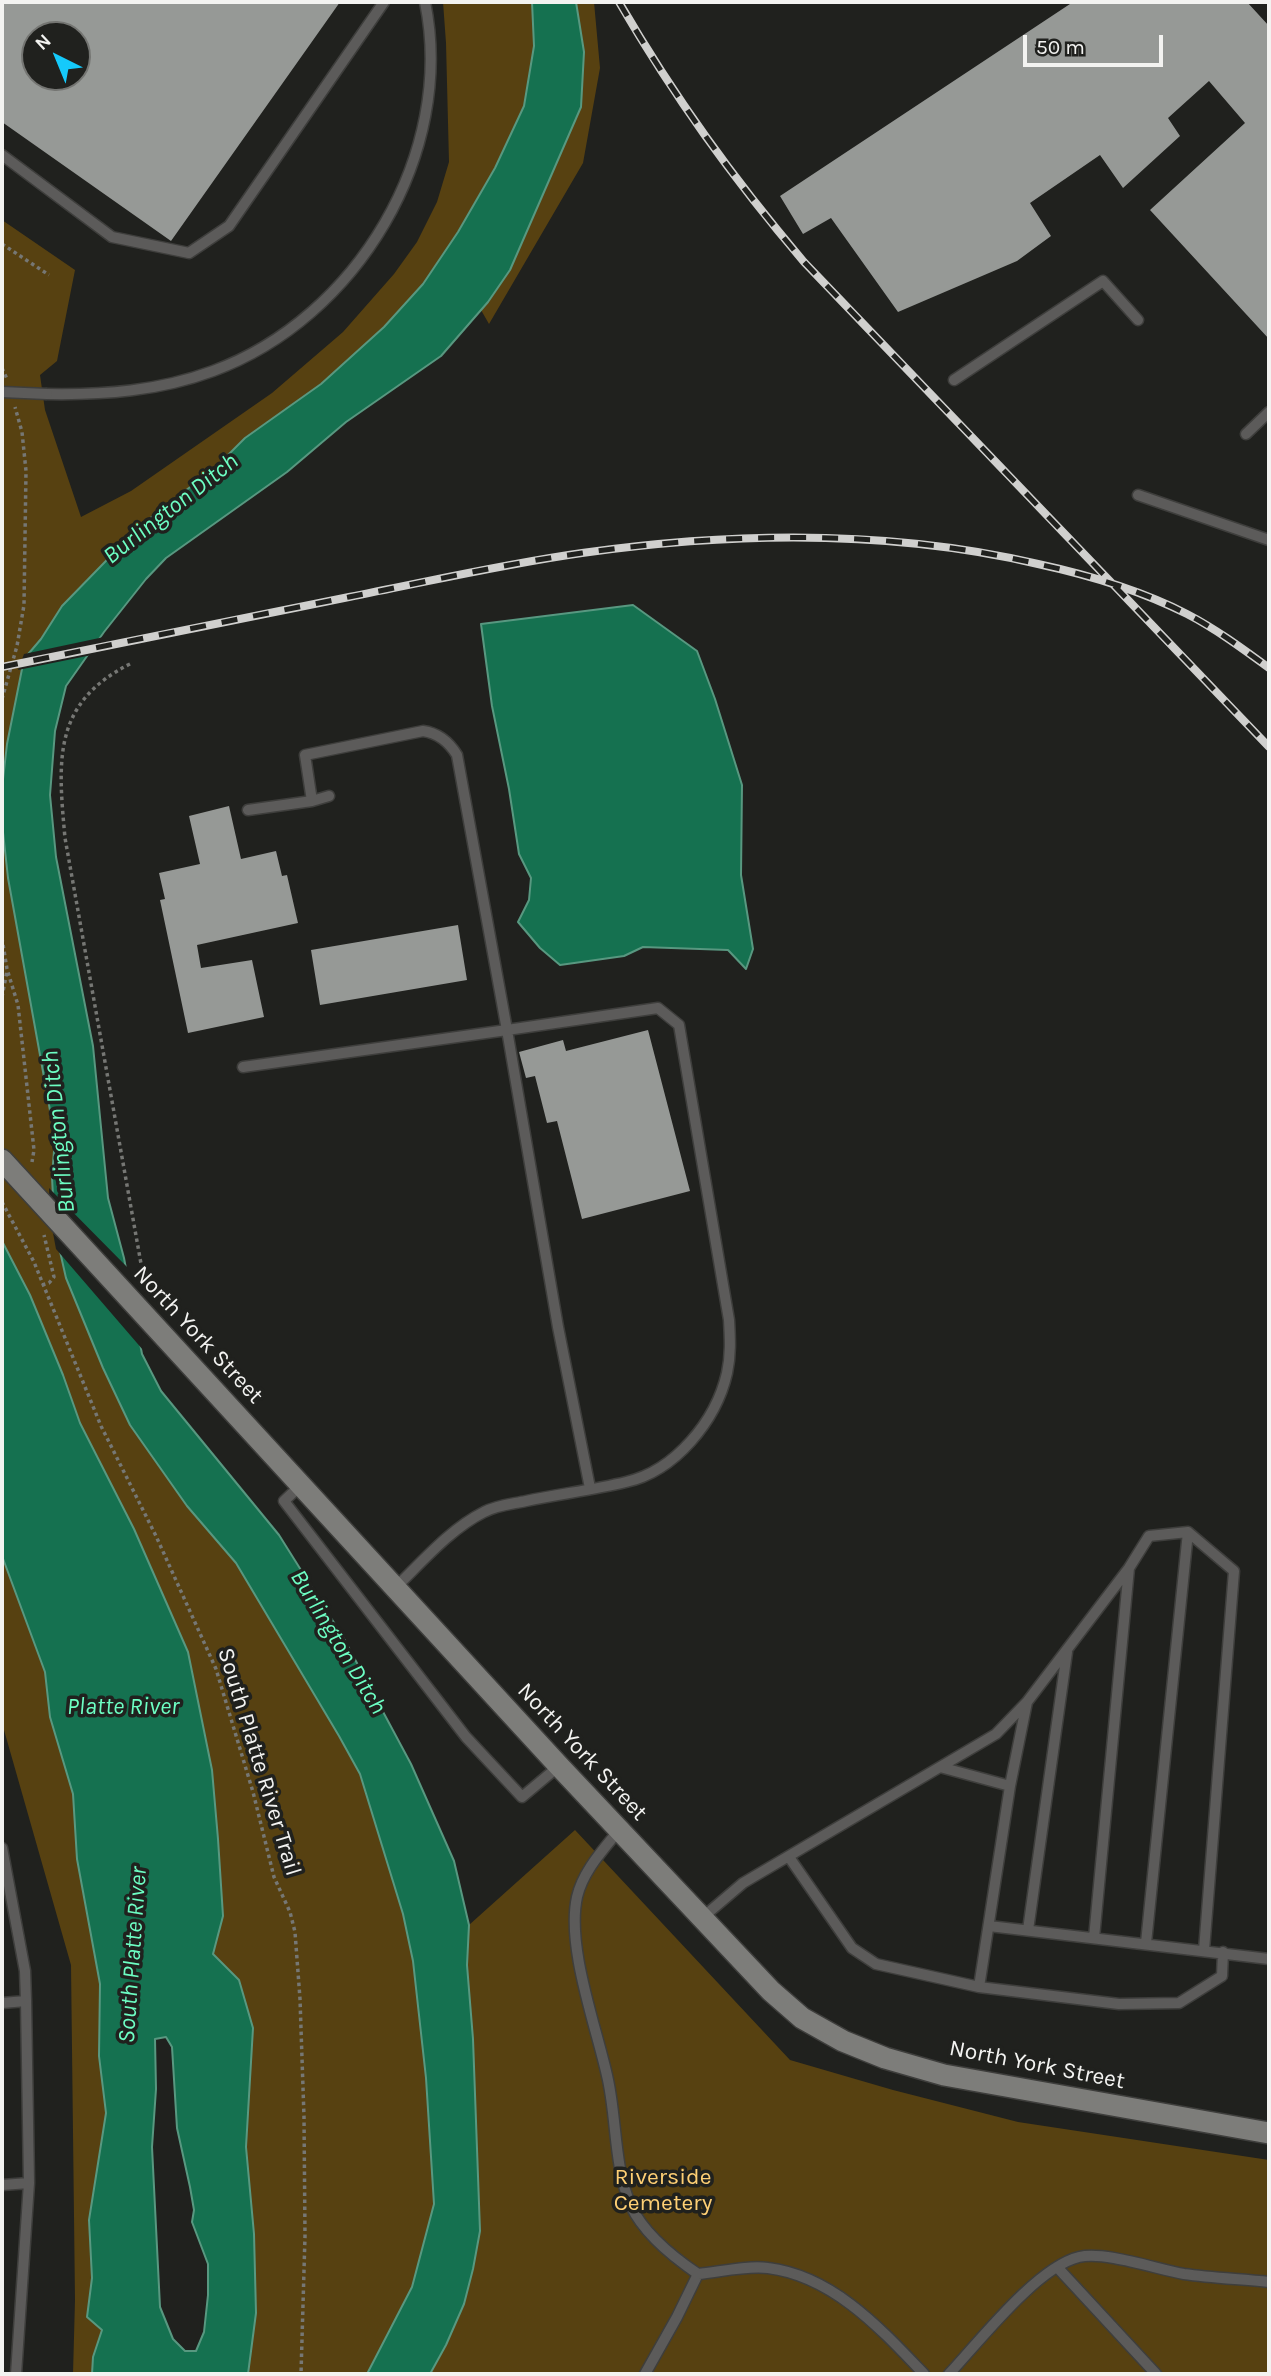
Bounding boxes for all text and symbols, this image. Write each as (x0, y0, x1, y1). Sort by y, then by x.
north arrow (21, 21, 91, 91)
scale bar (1026, 21, 1166, 65)
text: N (31, 29, 56, 55)
text: 50 m (1036, 35, 1085, 59)
water label: Burlington Ditch (98, 447, 244, 571)
water label: Burlington Ditch (36, 1049, 82, 1215)
street label: North York Street (127, 1260, 269, 1410)
water label: Burlington Ditch (284, 1564, 392, 1720)
street label: South Platte River Trail (211, 1645, 307, 1879)
street label: North York Street (511, 1677, 653, 1827)
water label: Platte River (67, 1693, 179, 1721)
water label: South Platte River (112, 1866, 154, 2044)
street label: North York Street (947, 2034, 1127, 2096)
park label: Riverside Cemetery (614, 2163, 712, 2217)

